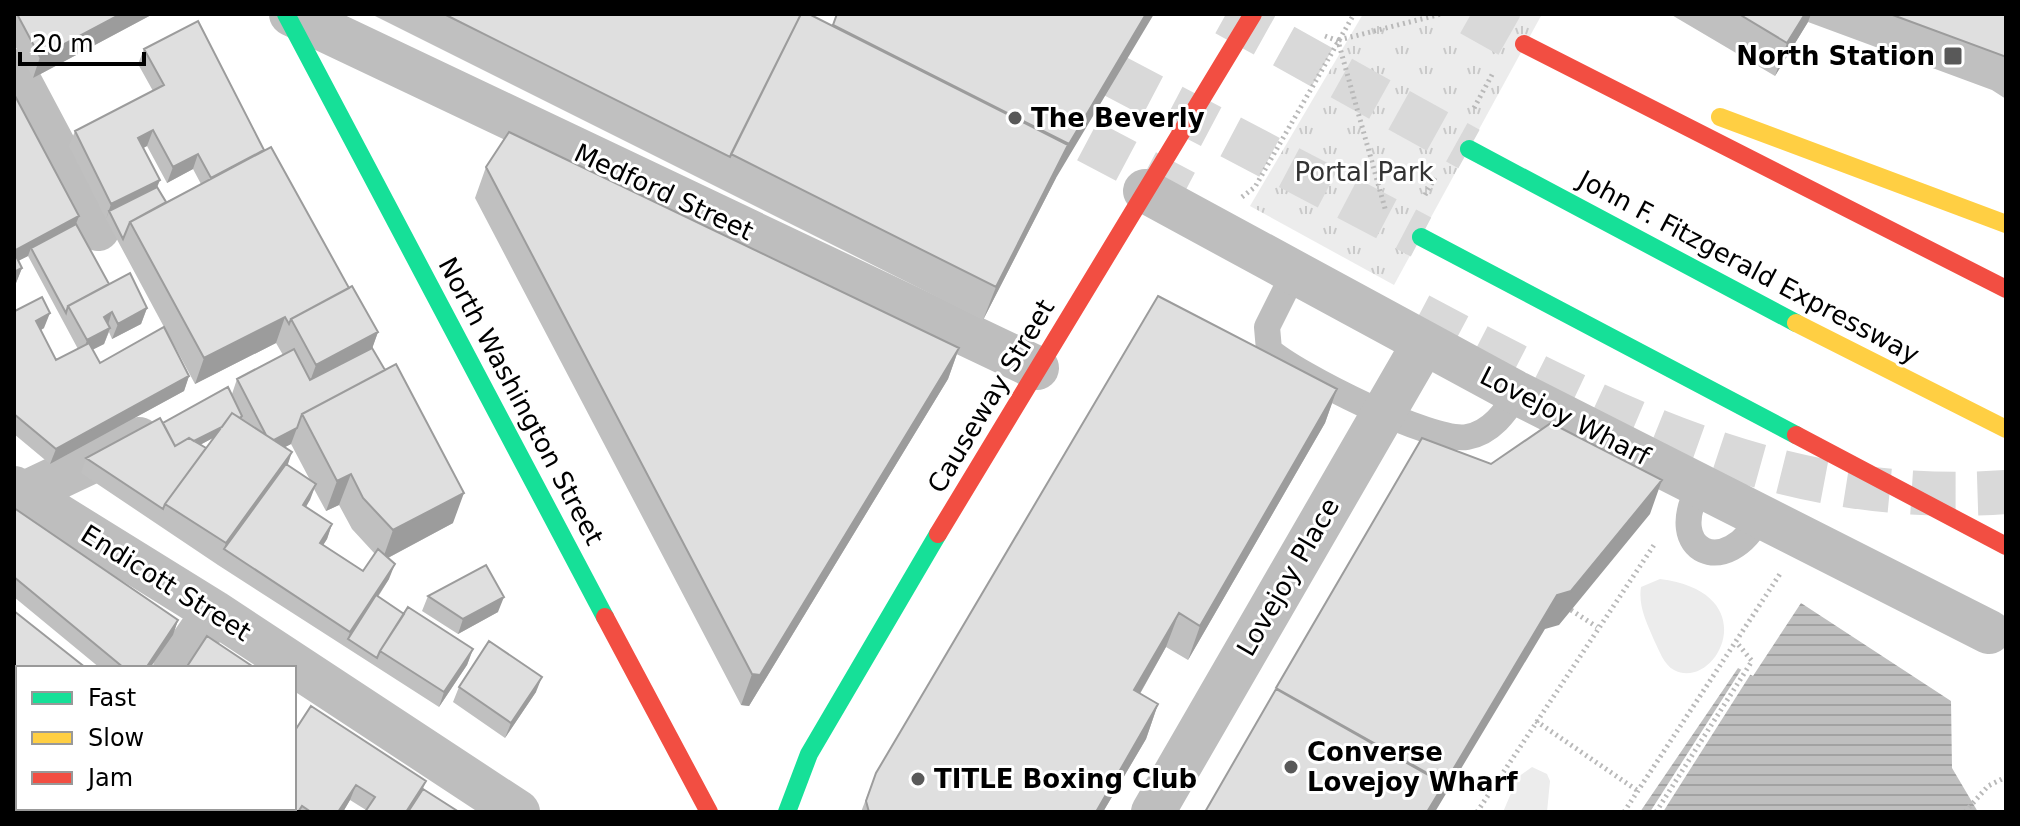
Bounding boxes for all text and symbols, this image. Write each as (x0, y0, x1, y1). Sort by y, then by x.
scale bar (20, 16, 144, 66)
text: 20 m (32, 30, 94, 58)
place label: North Station (1736, 41, 1935, 71)
marker: North Station (1942, 45, 1964, 67)
place label: The Beverly (1031, 103, 1205, 133)
marker: The Beverly (1006, 109, 1024, 127)
street label: Medford Street (570, 137, 758, 247)
park label: Portal Park (1294, 157, 1434, 187)
street label: John F. Fitzgerald Expressway (1572, 163, 1924, 370)
street label: North Washington Street (432, 252, 610, 550)
street label: Causeway Street (921, 294, 1061, 498)
street label: Lovejoy Wharf (1475, 360, 1655, 472)
street label: Lovejoy Place (1231, 493, 1345, 661)
street label: Endicott Street (76, 519, 256, 647)
legend (16, 666, 296, 810)
text: Fast (88, 684, 136, 712)
text: Slow (88, 724, 144, 752)
place label: Converse Lovejoy Wharf (1307, 737, 1518, 797)
marker: Converse Lovejoy Wharf (1282, 758, 1300, 776)
text: Jam (86, 764, 133, 792)
place label: TITLE Boxing Club (934, 764, 1197, 794)
marker: TITLE Boxing Club (909, 770, 927, 788)

